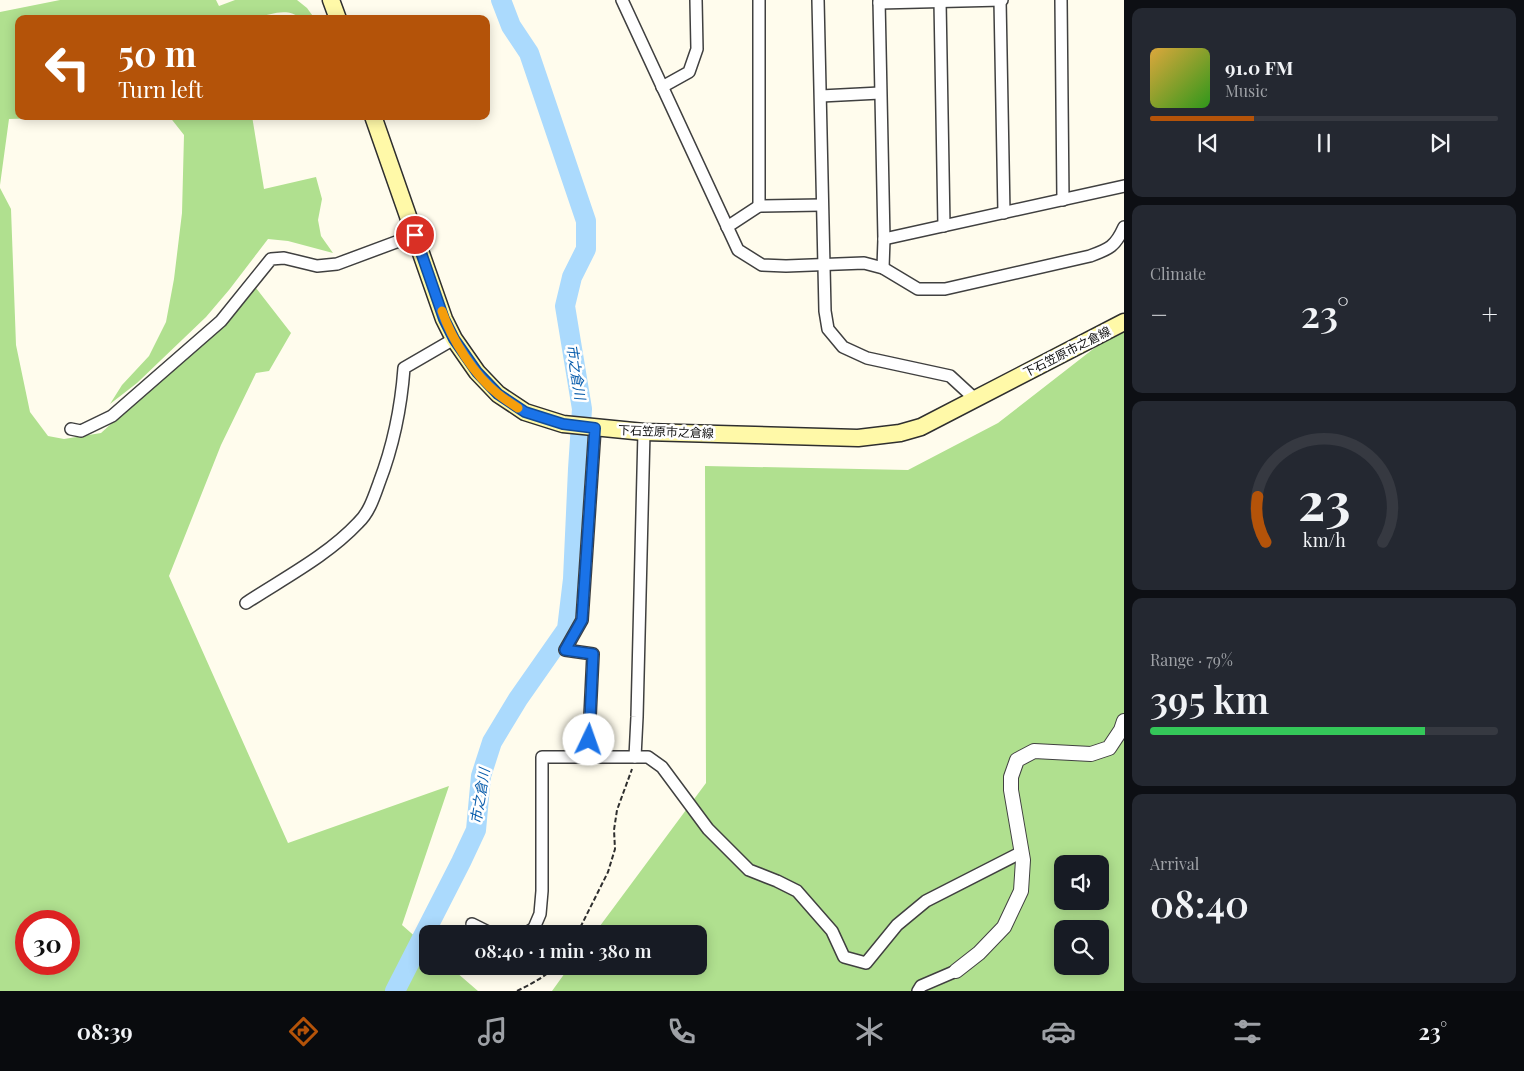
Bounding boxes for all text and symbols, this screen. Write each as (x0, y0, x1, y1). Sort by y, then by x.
text: 50 m (118, 29, 196, 76)
icon: left (35, 35, 100, 100)
text: 91.0 FM (1225, 54, 1293, 80)
text: Turn left (118, 74, 203, 104)
text: Music (1225, 80, 1268, 101)
icon: previous (1194, 129, 1222, 157)
icon: pause (1310, 129, 1338, 157)
icon: next (1426, 129, 1454, 157)
pin (394, 214, 436, 256)
icon: arrive (401, 221, 429, 249)
text: Climate (1150, 263, 1206, 284)
text: 23° (1301, 287, 1349, 338)
text: − (1150, 295, 1168, 332)
text: + (1482, 295, 1498, 332)
street label: 下石笠原市之倉線 (1020, 322, 1113, 380)
water label: 市之倉川 (563, 343, 591, 403)
street label: 下石笠原市之倉線 (618, 421, 714, 441)
text: 23 (1298, 465, 1350, 534)
text: km/h (1303, 528, 1346, 551)
text: Range · 79% (1150, 649, 1233, 670)
text: 395 km (1150, 673, 1269, 724)
position arrow (562, 713, 614, 765)
water label: 市之倉川 (466, 765, 494, 825)
text: Arrival (1150, 853, 1199, 874)
map controls (1054, 855, 1109, 975)
button: sound (1054, 855, 1109, 910)
text: 08:40 (1150, 877, 1249, 928)
speed limit sign: 30 (15, 910, 80, 975)
button: search (1054, 920, 1109, 975)
text: 08:40 · 1 min · 380 m (474, 937, 652, 963)
icon: directions (286, 1014, 321, 1049)
icon: music (475, 1014, 510, 1049)
icon: phone (664, 1014, 699, 1049)
icon: climate (852, 1014, 887, 1049)
icon: car (1041, 1014, 1076, 1049)
icon: filters (1230, 1014, 1265, 1049)
text: 08:39 (77, 1016, 133, 1046)
text: 23° (1419, 1016, 1447, 1046)

